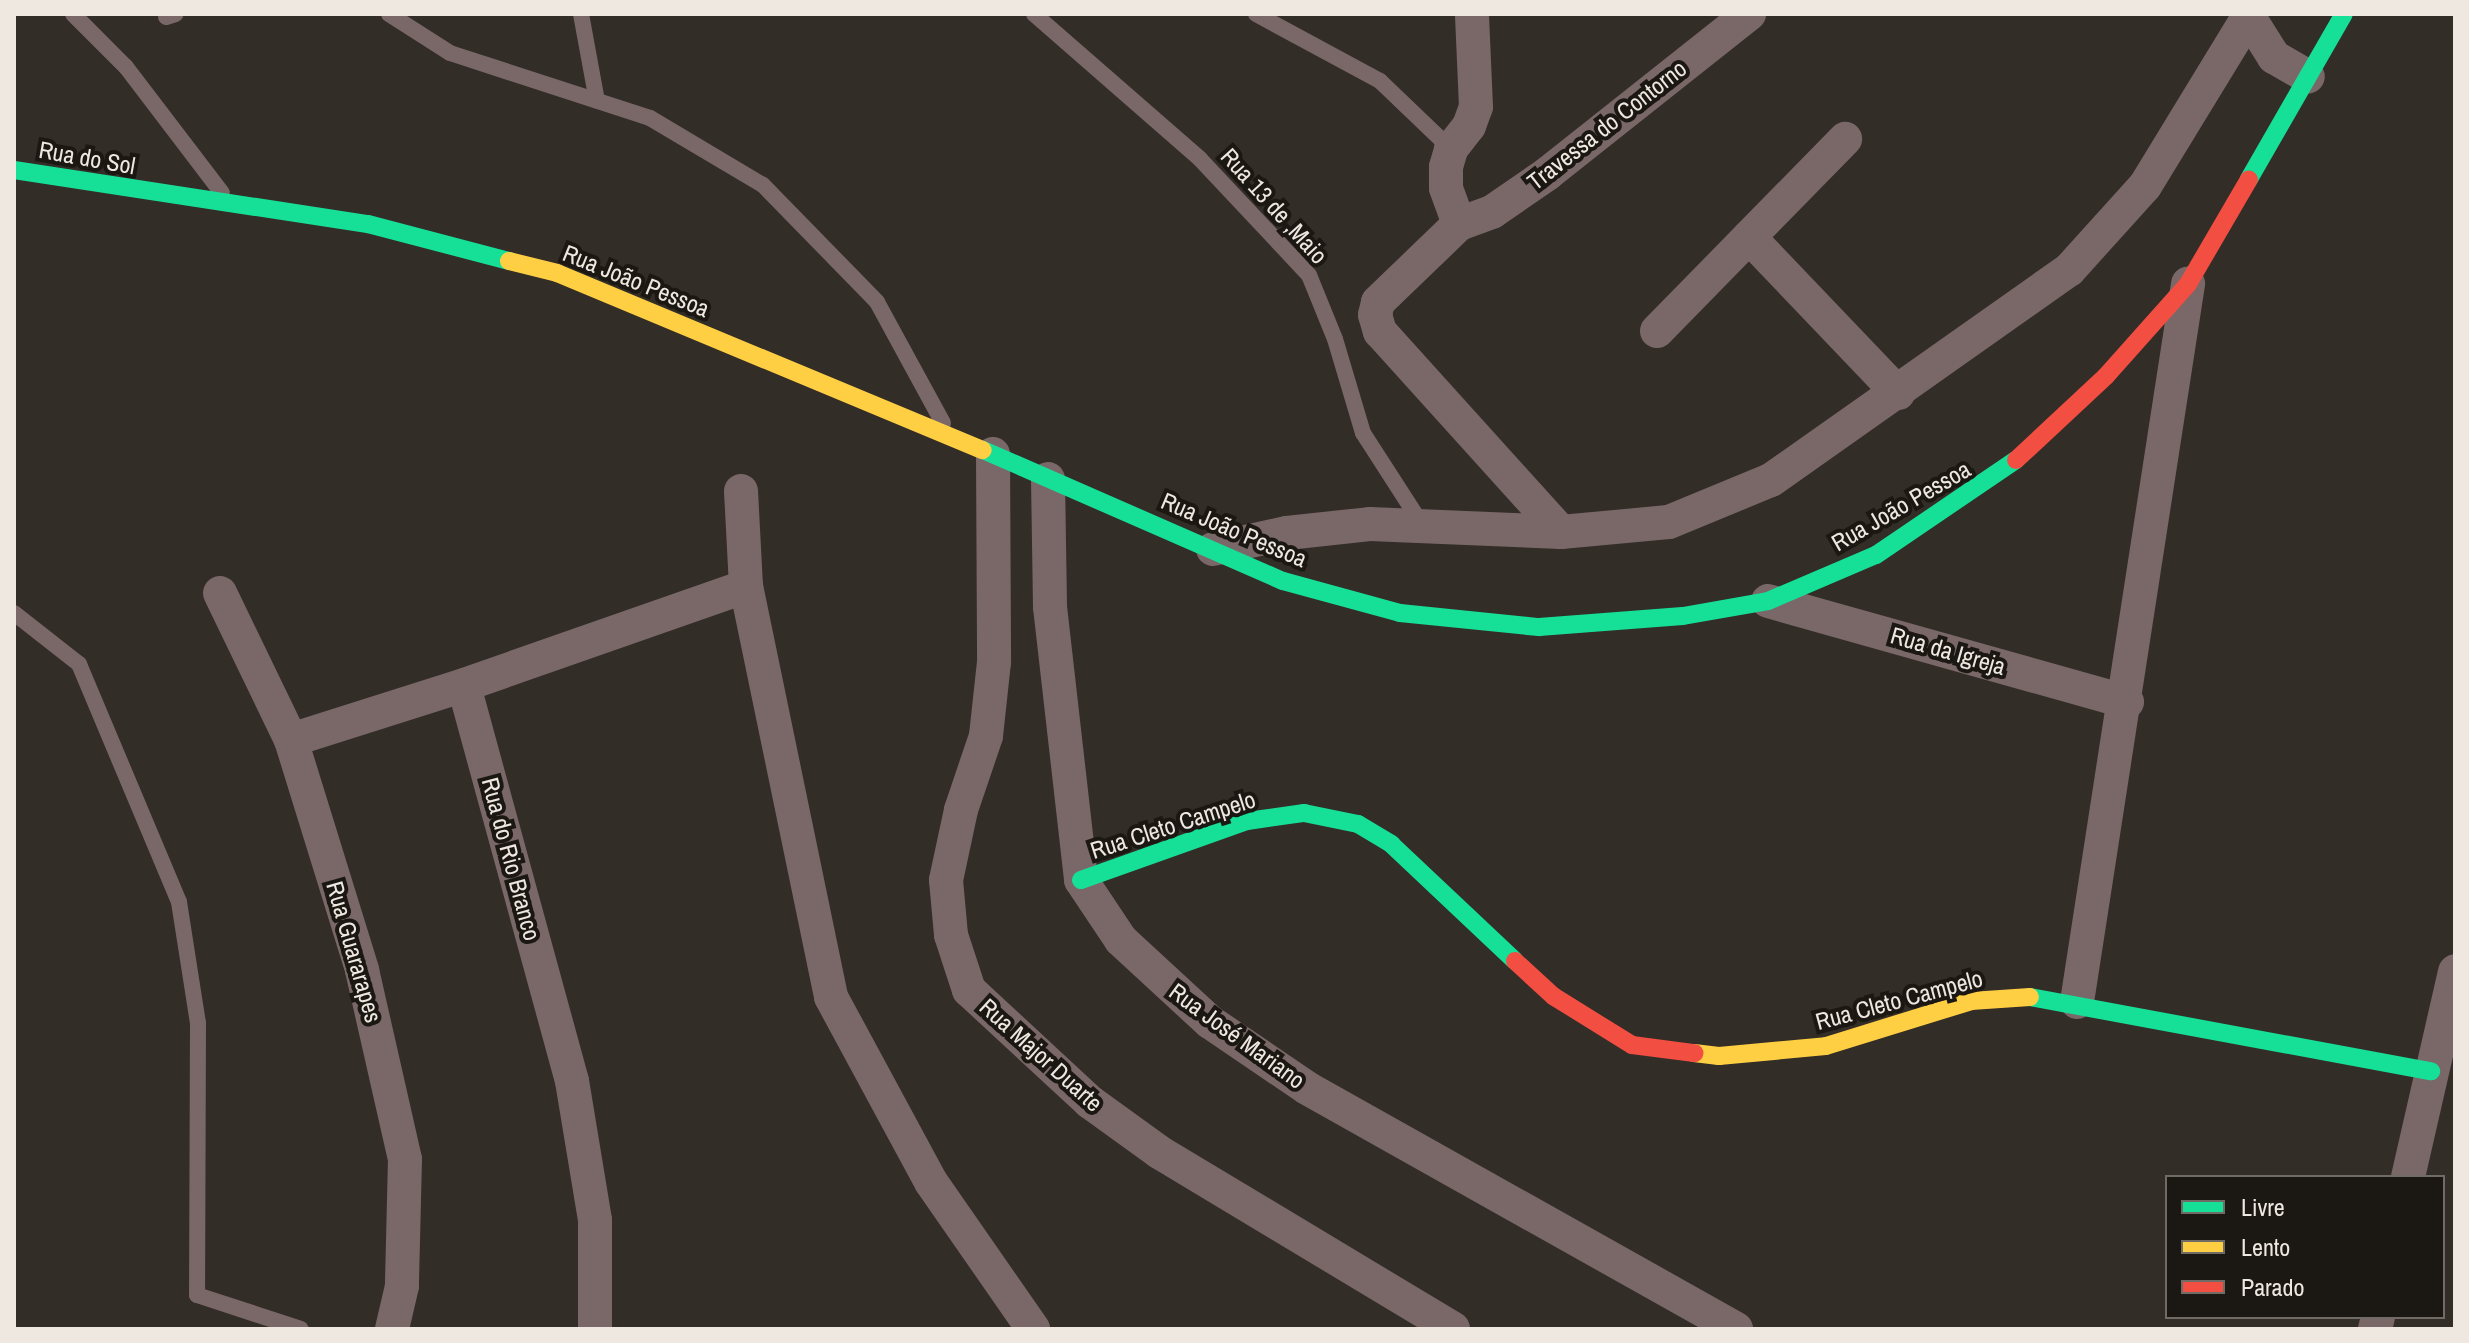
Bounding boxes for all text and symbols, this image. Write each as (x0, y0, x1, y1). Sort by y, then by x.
street label: Travessa do Contorno (1522, 54, 1692, 196)
street label: Rua do Sol (37, 135, 137, 181)
street label: Rua 13 de ,Maio (1215, 142, 1333, 270)
street label: Rua João Pessoa (559, 239, 713, 323)
street label: Rua João Pessoa (1827, 455, 1975, 557)
street label: Rua João Pessoa (1157, 486, 1311, 574)
street label: Rua da Igreja (1887, 621, 2009, 681)
street label: Rua do Rio Branco (475, 774, 547, 944)
street label: Rua Cleto Campelo (1087, 785, 1259, 865)
street label: Rua Guararapes (320, 878, 388, 1026)
street label: Rua Cleto Campelo (1812, 964, 1986, 1036)
street label: Rua José Mariano (1163, 977, 1311, 1095)
street label: Rua Major Duarte (974, 992, 1108, 1118)
legend (2165, 1175, 2445, 1319)
text: Livre (2241, 1191, 2285, 1223)
text: Lento (2241, 1231, 2290, 1263)
text: Parado (2241, 1271, 2304, 1303)

